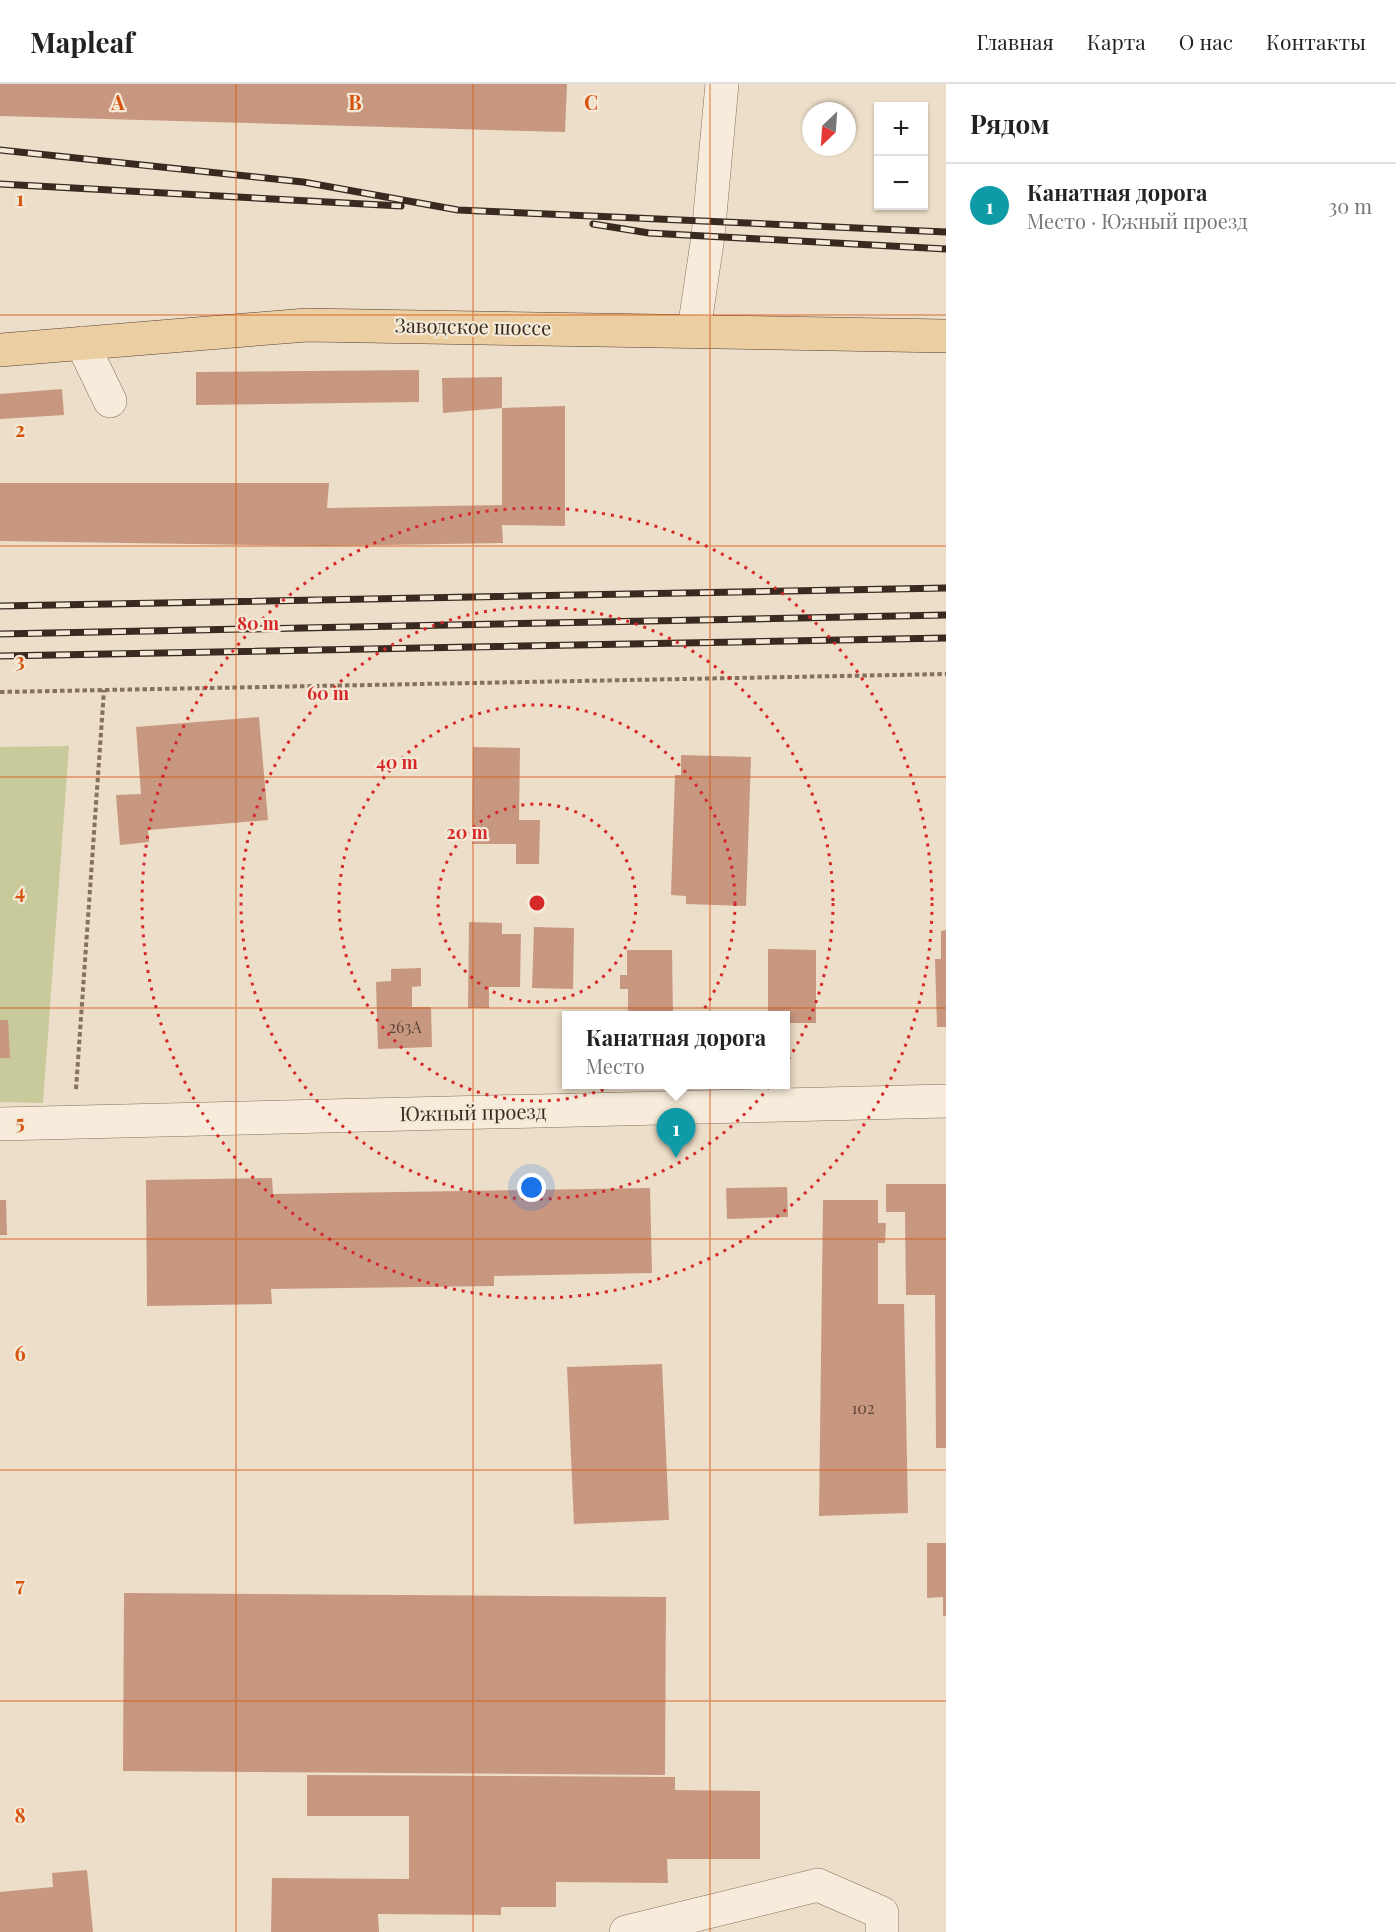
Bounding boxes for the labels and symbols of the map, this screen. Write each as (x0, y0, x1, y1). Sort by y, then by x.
text: A (110, 88, 125, 115)
text: B (348, 88, 362, 115)
text: C (584, 88, 598, 115)
north arrow (802, 102, 856, 156)
text: 1 (16, 184, 24, 211)
street label: Заводское шоссе (395, 311, 551, 340)
text: 2 (15, 415, 25, 442)
text: 80 m (237, 611, 280, 635)
text: 3 (15, 646, 25, 673)
text: 60 m (307, 681, 350, 705)
text: 40 m (376, 750, 419, 774)
text: 20 m (446, 820, 488, 844)
text: 4 (15, 877, 25, 904)
centre of rings (527, 893, 547, 913)
house number: 263А (388, 1016, 423, 1037)
street label: Южный проезд (399, 1097, 547, 1126)
text: 5 (15, 1108, 25, 1135)
pin: 1 (656, 1108, 696, 1158)
your location (517, 1173, 546, 1202)
text: 6 (14, 1339, 26, 1366)
house number: 102 (851, 1397, 875, 1418)
text: 7 (15, 1570, 25, 1597)
text: 8 (14, 1801, 26, 1828)

